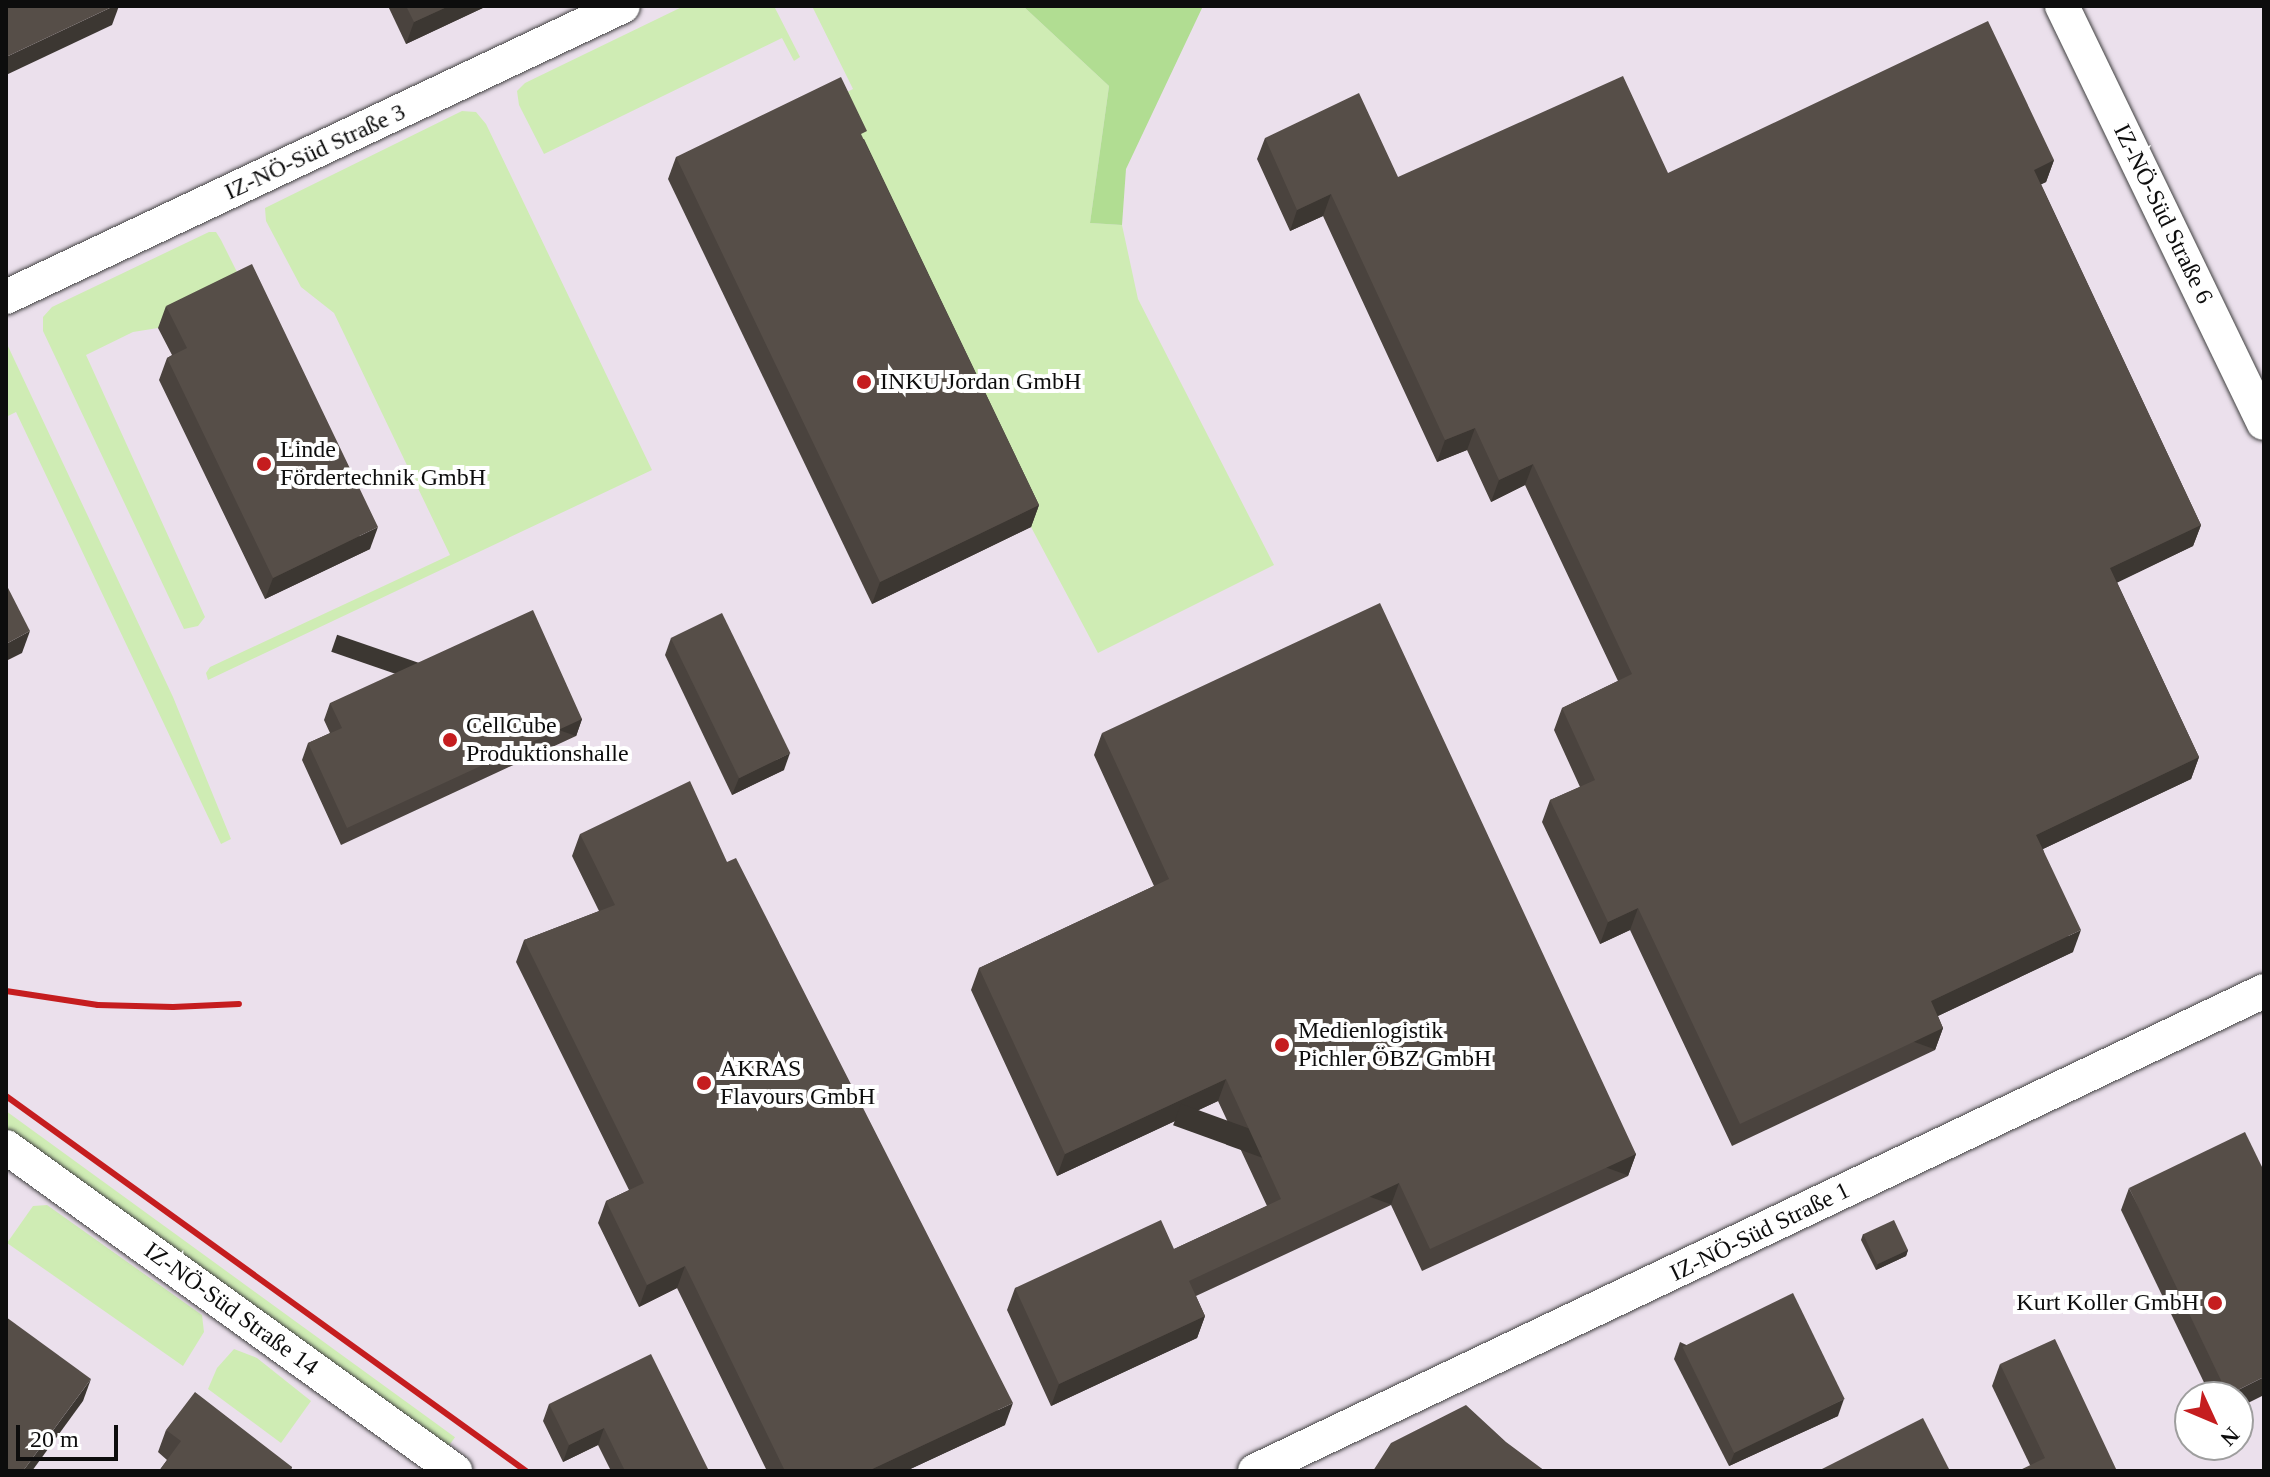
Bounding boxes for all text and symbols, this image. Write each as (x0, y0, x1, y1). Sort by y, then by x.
street label: IZ-NÖ-Süd Straße 3 (220, 98, 410, 206)
street label: IZ-NÖ-Süd Straße 6 (2107, 120, 2219, 308)
place label: INKU Jordan GmbH (880, 368, 1081, 396)
marker: INKU Jordan GmbH (855, 373, 873, 391)
place label: Linde Fördertechnik GmbH (280, 436, 486, 492)
marker: Linde Fördertechnik GmbH (255, 455, 273, 473)
place label: CellCube Produktionshalle (466, 712, 629, 768)
marker: CellCube Produktionshalle (441, 731, 459, 749)
place label: Medienlogistik Pichler ÖBZ GmbH (1298, 1017, 1491, 1073)
marker: Medienlogistik Pichler ÖBZ GmbH (1273, 1036, 1291, 1054)
place label: AKRAS Flavours GmbH (720, 1055, 875, 1111)
marker: AKRAS Flavours GmbH (695, 1074, 713, 1092)
street label: IZ-NÖ-Süd Straße 1 (1666, 1176, 1854, 1288)
street label: IZ-NÖ-Süd Straße 14 (138, 1236, 324, 1382)
place label: Kurt Koller GmbH (2016, 1289, 2199, 1317)
marker: Kurt Koller GmbH (2206, 1294, 2224, 1312)
north arrow (2174, 1381, 2254, 1461)
scale bar (20, 1409, 122, 1459)
text: N (2216, 1422, 2245, 1451)
text: 20 m (30, 1426, 79, 1452)

